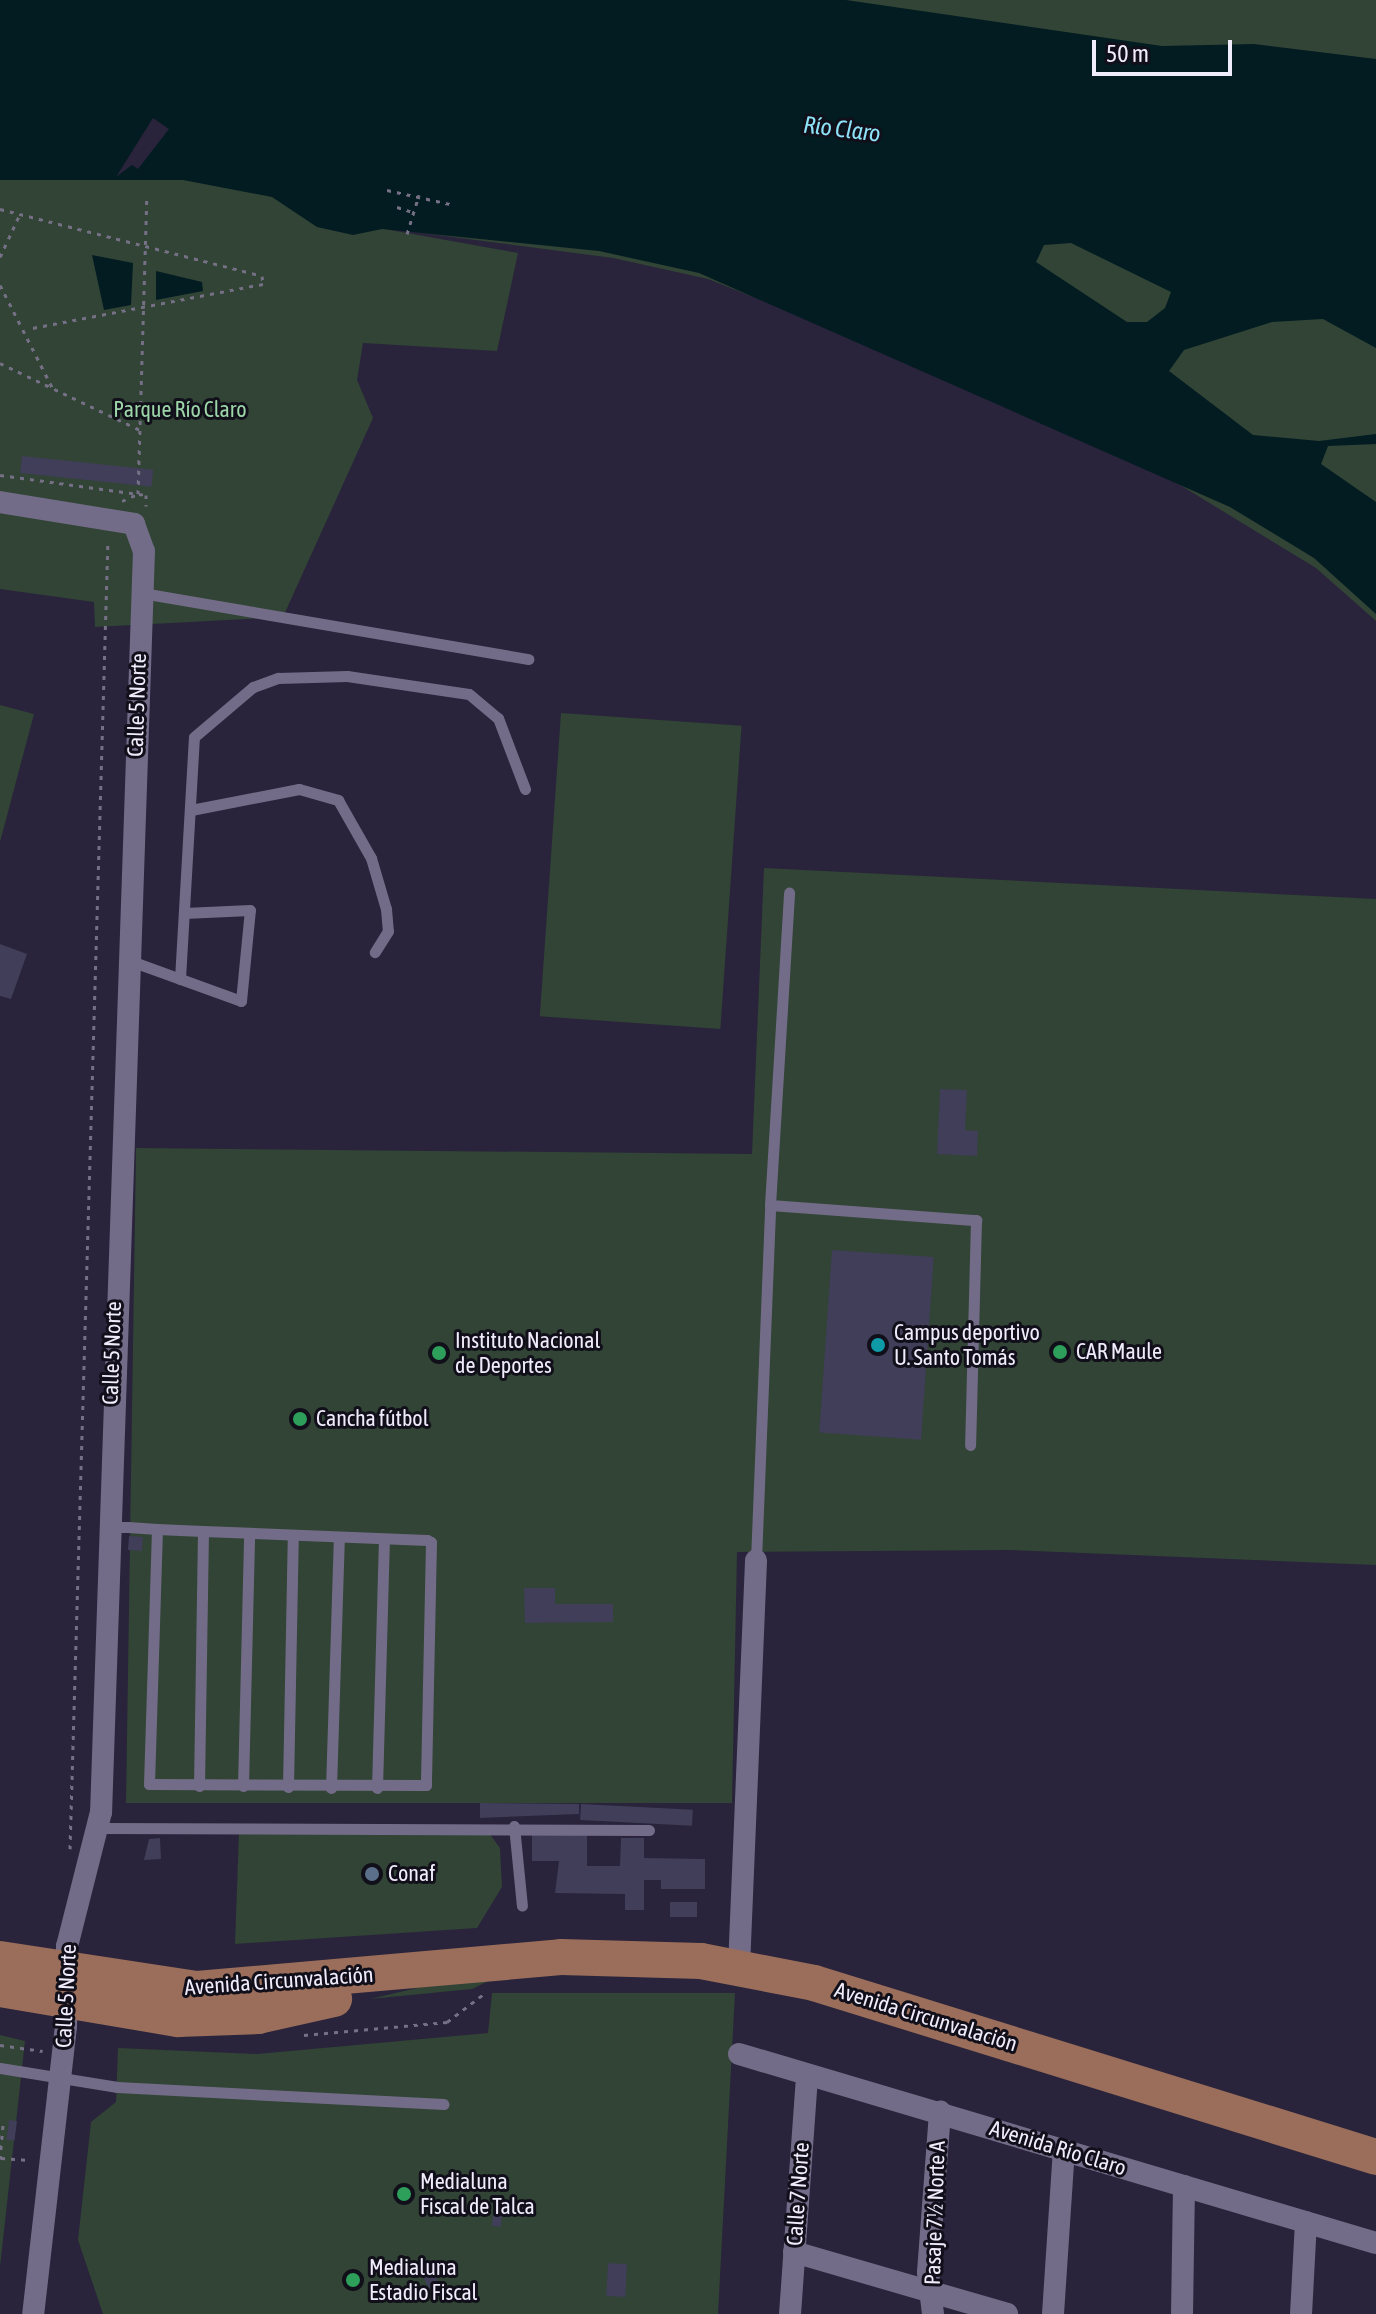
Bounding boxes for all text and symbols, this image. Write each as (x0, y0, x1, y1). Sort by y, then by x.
scale bar (1096, 24, 1236, 74)
text: 50 m (1106, 40, 1149, 67)
water label: Río Claro (802, 110, 882, 148)
park label: Parque Río Claro (113, 397, 247, 423)
street label: Calle 5 Norte (122, 653, 152, 757)
street label: Calle 5 Norte (97, 1301, 127, 1405)
place label: Campus deportivo U. Santo Tomás (894, 1319, 1040, 1370)
place label: Instituto Nacional de Deportes (455, 1327, 600, 1378)
marker: Campus deportivo U. Santo Tomás (869, 1336, 887, 1354)
place label: CAR Maule (1076, 1339, 1162, 1365)
marker: CAR Maule (1051, 1343, 1069, 1361)
marker: Instituto Nacional de Deportes (430, 1344, 448, 1362)
place label: Cancha fútbol (316, 1406, 428, 1432)
marker: Cancha fútbol (291, 1410, 309, 1428)
place label: Conaf (388, 1861, 435, 1887)
marker: Conaf (363, 1865, 381, 1883)
street label: Calle 5 Norte (50, 1944, 82, 2048)
street label: Avenida Circunvalación (184, 1961, 374, 2001)
street label: Avenida Circunvalación (832, 1977, 1020, 2057)
street label: Avenida Río Claro (987, 2115, 1129, 2181)
street label: Pasaje 7½ Norte A (919, 2140, 951, 2286)
street label: Calle 7 Norte (781, 2141, 815, 2247)
place label: Medialuna Fiscal de Talca (420, 2168, 535, 2220)
marker: Medialuna Fiscal de Talca (395, 2185, 413, 2203)
place label: Medialuna Estadio Fiscal (369, 2254, 477, 2306)
marker: Medialuna Estadio Fiscal (344, 2271, 362, 2289)

